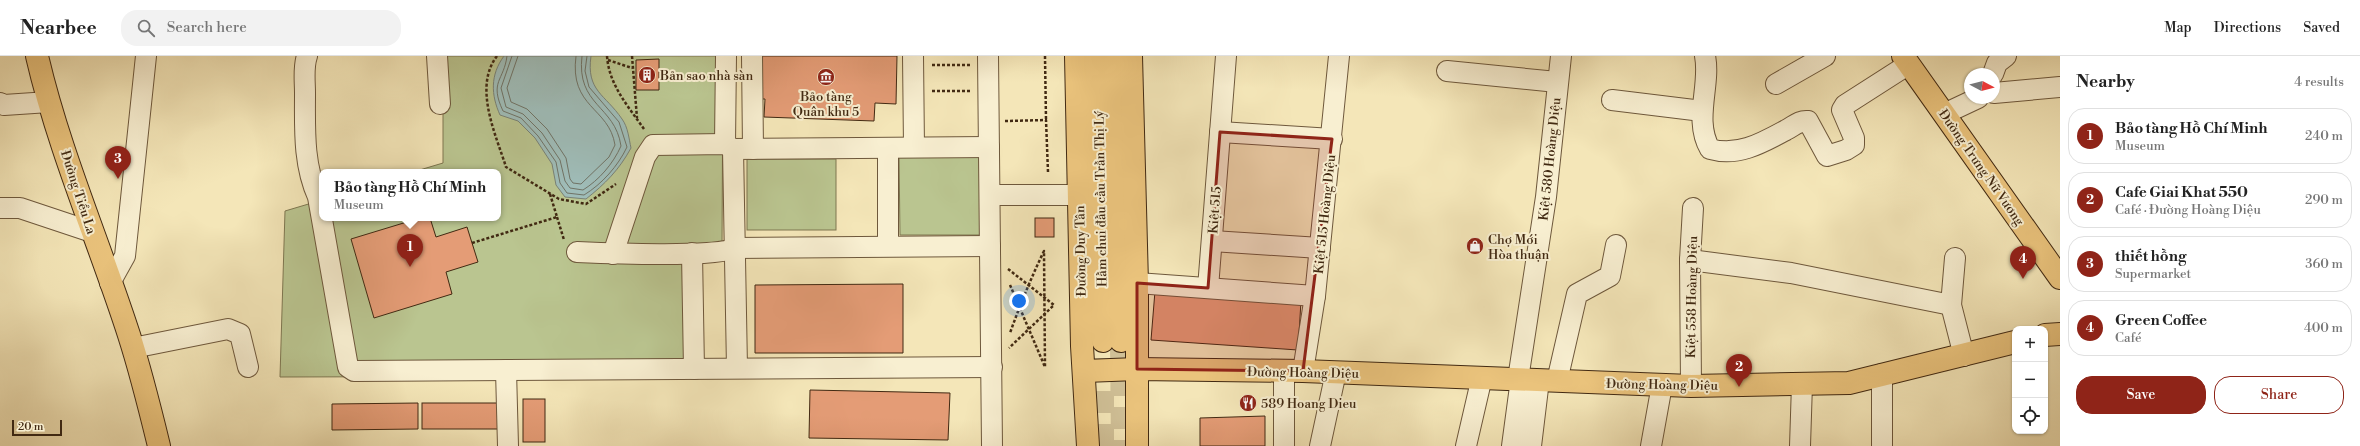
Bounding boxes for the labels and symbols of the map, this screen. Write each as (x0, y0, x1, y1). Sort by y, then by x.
building icon: Bản sao nhà sàn (637, 65, 657, 85)
museum icon: Bảo tàng Quân khu 5 (816, 67, 836, 87)
place label: Bản sao nhà sàn (659, 68, 753, 84)
north arrow (1964, 68, 2000, 104)
place label: Bảo tàng Quân khu 5 (793, 89, 859, 120)
street label: Kiệt 580 Hoàng Diệu (1536, 96, 1564, 222)
street label: Đường Trưng Nữ Vương (1935, 106, 2028, 229)
street label: Hầm chui đầu cầu Trần Thị Lý (1091, 110, 1111, 287)
pin: 3 (105, 146, 131, 179)
street label: Đường Tiểu La (57, 148, 99, 237)
street label: Kiệt 515 Hoàng Diệu (1311, 153, 1339, 275)
street label: Kiệt 515 (1205, 186, 1225, 234)
street label: Đường Duy Tân (1072, 205, 1090, 297)
place label: Chợ Mới Hòa thuận (1488, 232, 1549, 263)
pin: 1 (397, 234, 423, 267)
street label: Kiệt 558 Hoàng Diệu (1683, 235, 1701, 358)
shop icon: Chợ Mới Hòa thuận (1465, 236, 1485, 256)
pin: 4 (2010, 246, 2036, 279)
your location (1009, 291, 1029, 311)
pin: 2 (1726, 354, 1752, 387)
street label: Đường Hoàng Diệu (1247, 364, 1360, 382)
street label: Đường Hoàng Diệu (1606, 376, 1719, 394)
restaurant icon: 589 Hoang Dieu (1238, 393, 1258, 413)
place label: 589 Hoang Dieu (1261, 396, 1357, 412)
scale bar (12, 418, 62, 437)

